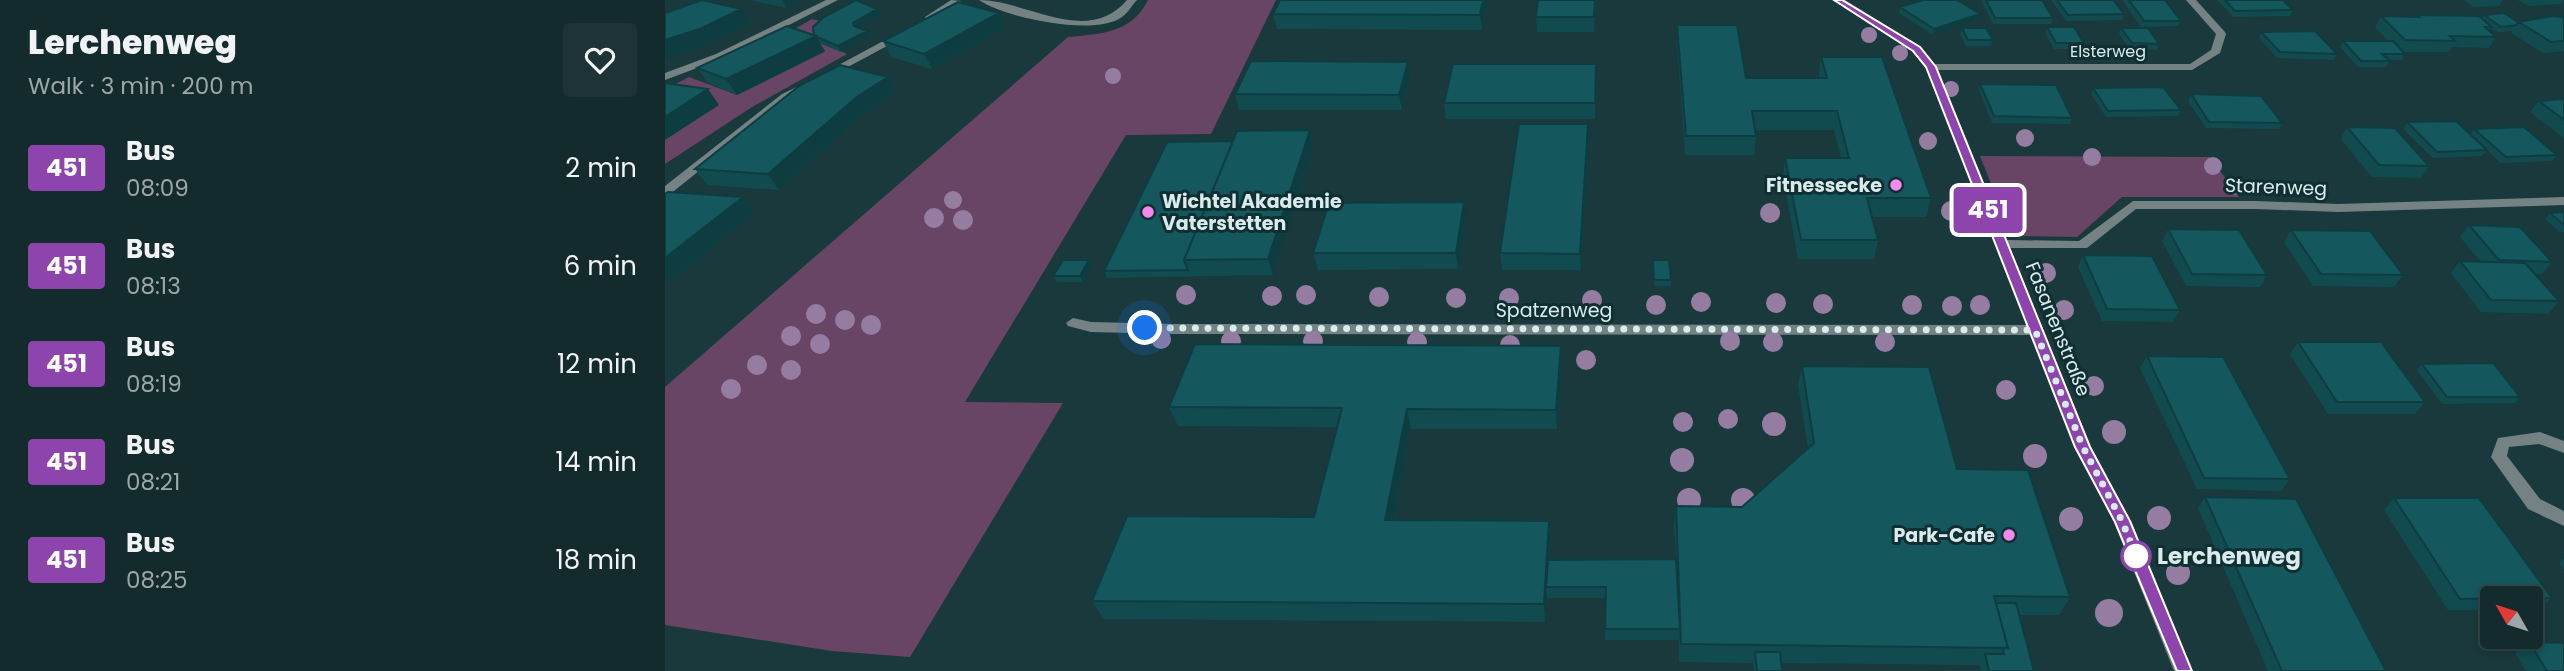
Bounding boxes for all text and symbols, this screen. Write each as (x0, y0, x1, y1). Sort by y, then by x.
text: Lerchenweg (28, 19, 237, 66)
button: heart (563, 23, 637, 97)
street label: Elsterweg (2070, 40, 2146, 63)
text: Walk · 3 min · 200 m (28, 70, 254, 102)
text: Bus (126, 133, 175, 169)
text: 2 min (565, 150, 637, 186)
text: 451 (46, 151, 87, 184)
text: 08:09 (126, 172, 189, 204)
place label: Fitnessecke (1766, 172, 1882, 199)
street label: Starenweg (2224, 172, 2328, 202)
marker: Fitnessecke (1888, 177, 1904, 193)
line badge: 451 (1948, 187, 2028, 233)
place label: Wichtel Akademie Vaterstetten (1162, 188, 1342, 237)
text: 451 (1968, 193, 2008, 226)
marker: Wichtel Akademie Vaterstetten (1140, 204, 1156, 220)
text: Bus (126, 231, 175, 267)
text: 6 min (564, 248, 637, 284)
text: 451 (46, 249, 87, 282)
street label: Fasanenstraße (2019, 258, 2097, 400)
text: 08:13 (126, 270, 181, 302)
street label: Spatzenweg (1496, 297, 1612, 324)
your location (1127, 310, 1162, 345)
text: Bus (126, 329, 175, 365)
text: 12 min (557, 346, 637, 382)
text: 451 (46, 347, 87, 380)
text: 08:19 (126, 368, 182, 400)
text: Bus (126, 427, 175, 463)
text: 14 min (556, 444, 637, 480)
text: 451 (46, 445, 87, 478)
text: 08:21 (126, 466, 180, 498)
place label: Park-Cafe (1893, 522, 1995, 549)
text: Bus (126, 525, 175, 561)
marker: Park-Cafe (2001, 527, 2017, 543)
place label: Lerchenweg (2157, 540, 2301, 572)
marker: Lerchenweg (2121, 541, 2151, 571)
text: 18 min (556, 542, 637, 578)
text: 451 (46, 543, 87, 576)
text: 08:25 (126, 564, 188, 596)
north arrow (2480, 586, 2543, 649)
map controls (2480, 586, 2543, 649)

